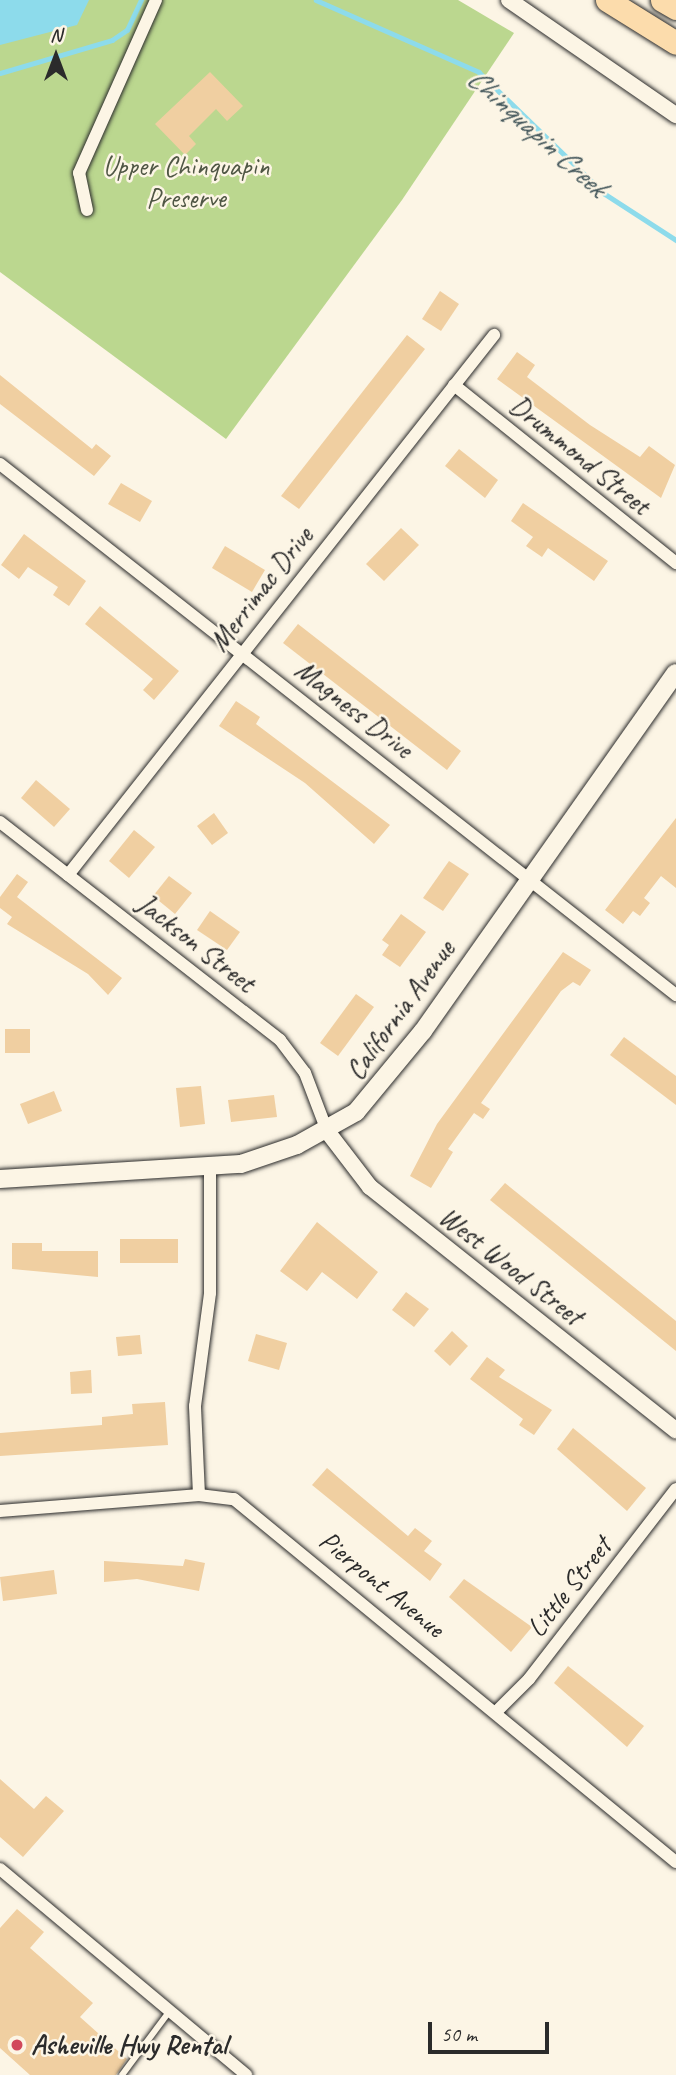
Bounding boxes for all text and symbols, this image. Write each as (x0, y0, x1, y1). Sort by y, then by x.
north arrow (21, 21, 91, 91)
text: N (50, 23, 62, 47)
water label: Chinquapin Creek (460, 60, 614, 204)
park label: Upper Chinquapin Preserve (103, 149, 269, 215)
street label: Drummond Street (503, 388, 657, 522)
street label: Merrimac Drive (202, 520, 320, 658)
street label: Magness Drive (288, 653, 420, 765)
street label: Jackson Street (130, 887, 262, 999)
street label: California Avenue (338, 934, 462, 1086)
street label: West Wood Street (432, 1199, 590, 1333)
street label: Pierpont Avenue (313, 1523, 451, 1645)
street label: Little Street (520, 1530, 618, 1644)
scale bar (431, 2008, 552, 2052)
text: 50 m (441, 2021, 477, 2047)
place label: Asheville Hwy Rental (31, 2028, 228, 2062)
marker: Asheville Hwy Rental (9, 2037, 25, 2053)

